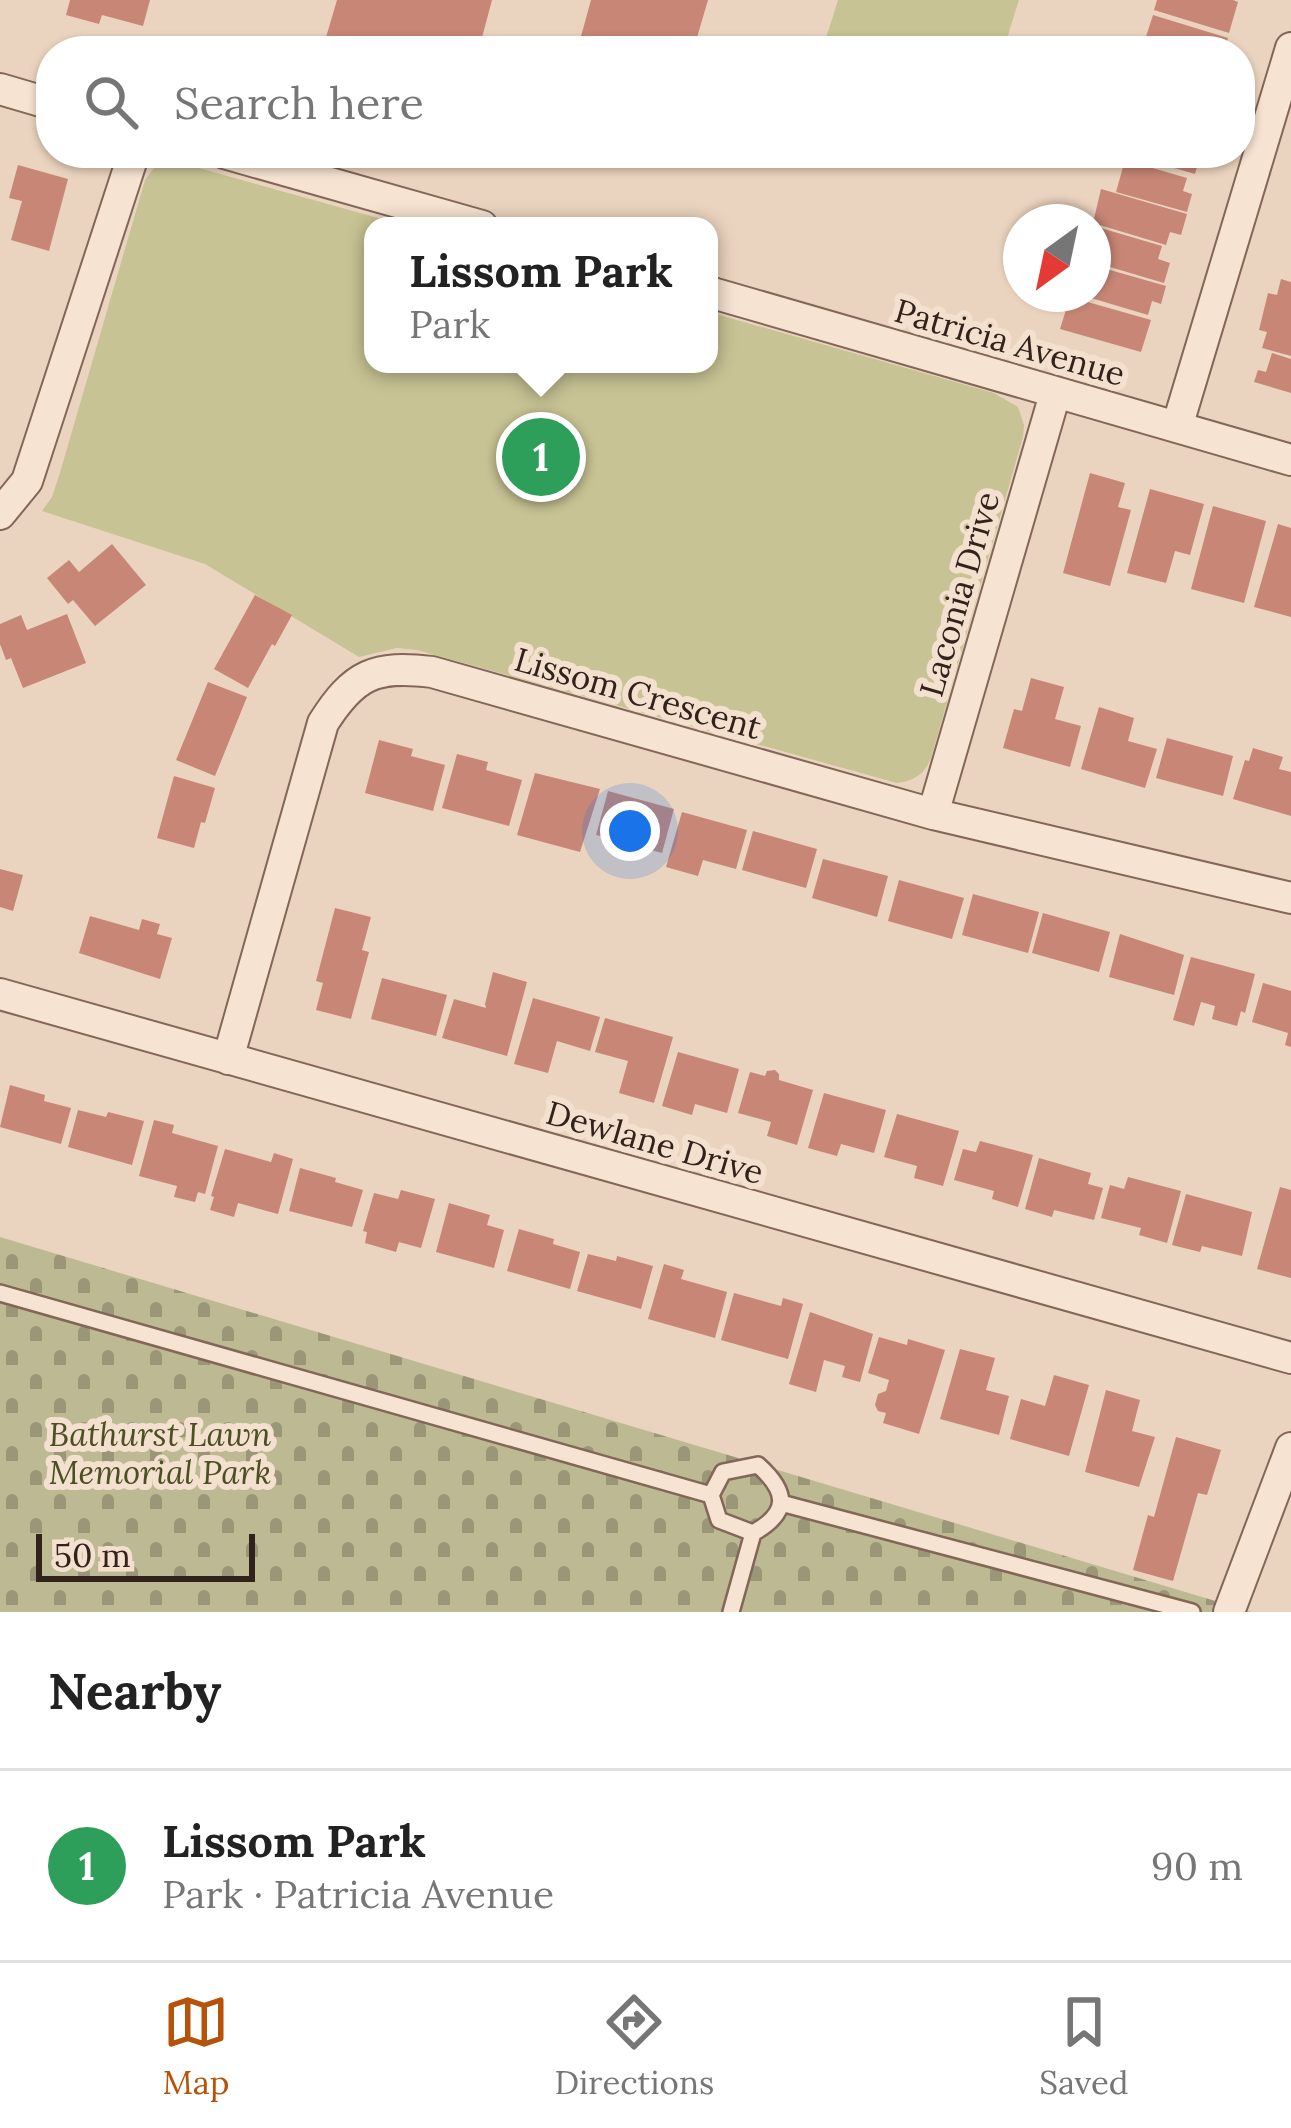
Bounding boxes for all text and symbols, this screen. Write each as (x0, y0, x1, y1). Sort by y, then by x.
search box (36, 36, 1255, 168)
icon: search (78, 69, 144, 135)
text: Search here (174, 74, 424, 131)
north arrow (1003, 204, 1111, 312)
popup (364, 217, 718, 373)
text: Lissom Park (409, 242, 673, 299)
street label: Patricia Avenue (890, 289, 1130, 395)
text: Park (409, 299, 490, 349)
pin: 1 (502, 412, 580, 502)
street label: Laconia Drive (910, 487, 1008, 701)
street label: Lissom Crescent (510, 638, 766, 748)
your location (600, 801, 660, 861)
street label: Dewlane Drive (542, 1091, 768, 1193)
park label: Bathurst Lawn Memorial Park (49, 1413, 271, 1493)
scale bar (36, 1528, 255, 1581)
text: 50 m (54, 1534, 131, 1576)
text: Nearby (48, 1658, 221, 1723)
text: Lissom Park (162, 1812, 426, 1869)
text: 1 (79, 1841, 95, 1891)
text: 90 m (1151, 1841, 1243, 1891)
text: Park · Patricia Avenue (162, 1869, 554, 1919)
tab: Map (162, 1989, 230, 2103)
tab: Directions (555, 1989, 714, 2103)
tab: Saved (1039, 1989, 1128, 2103)

